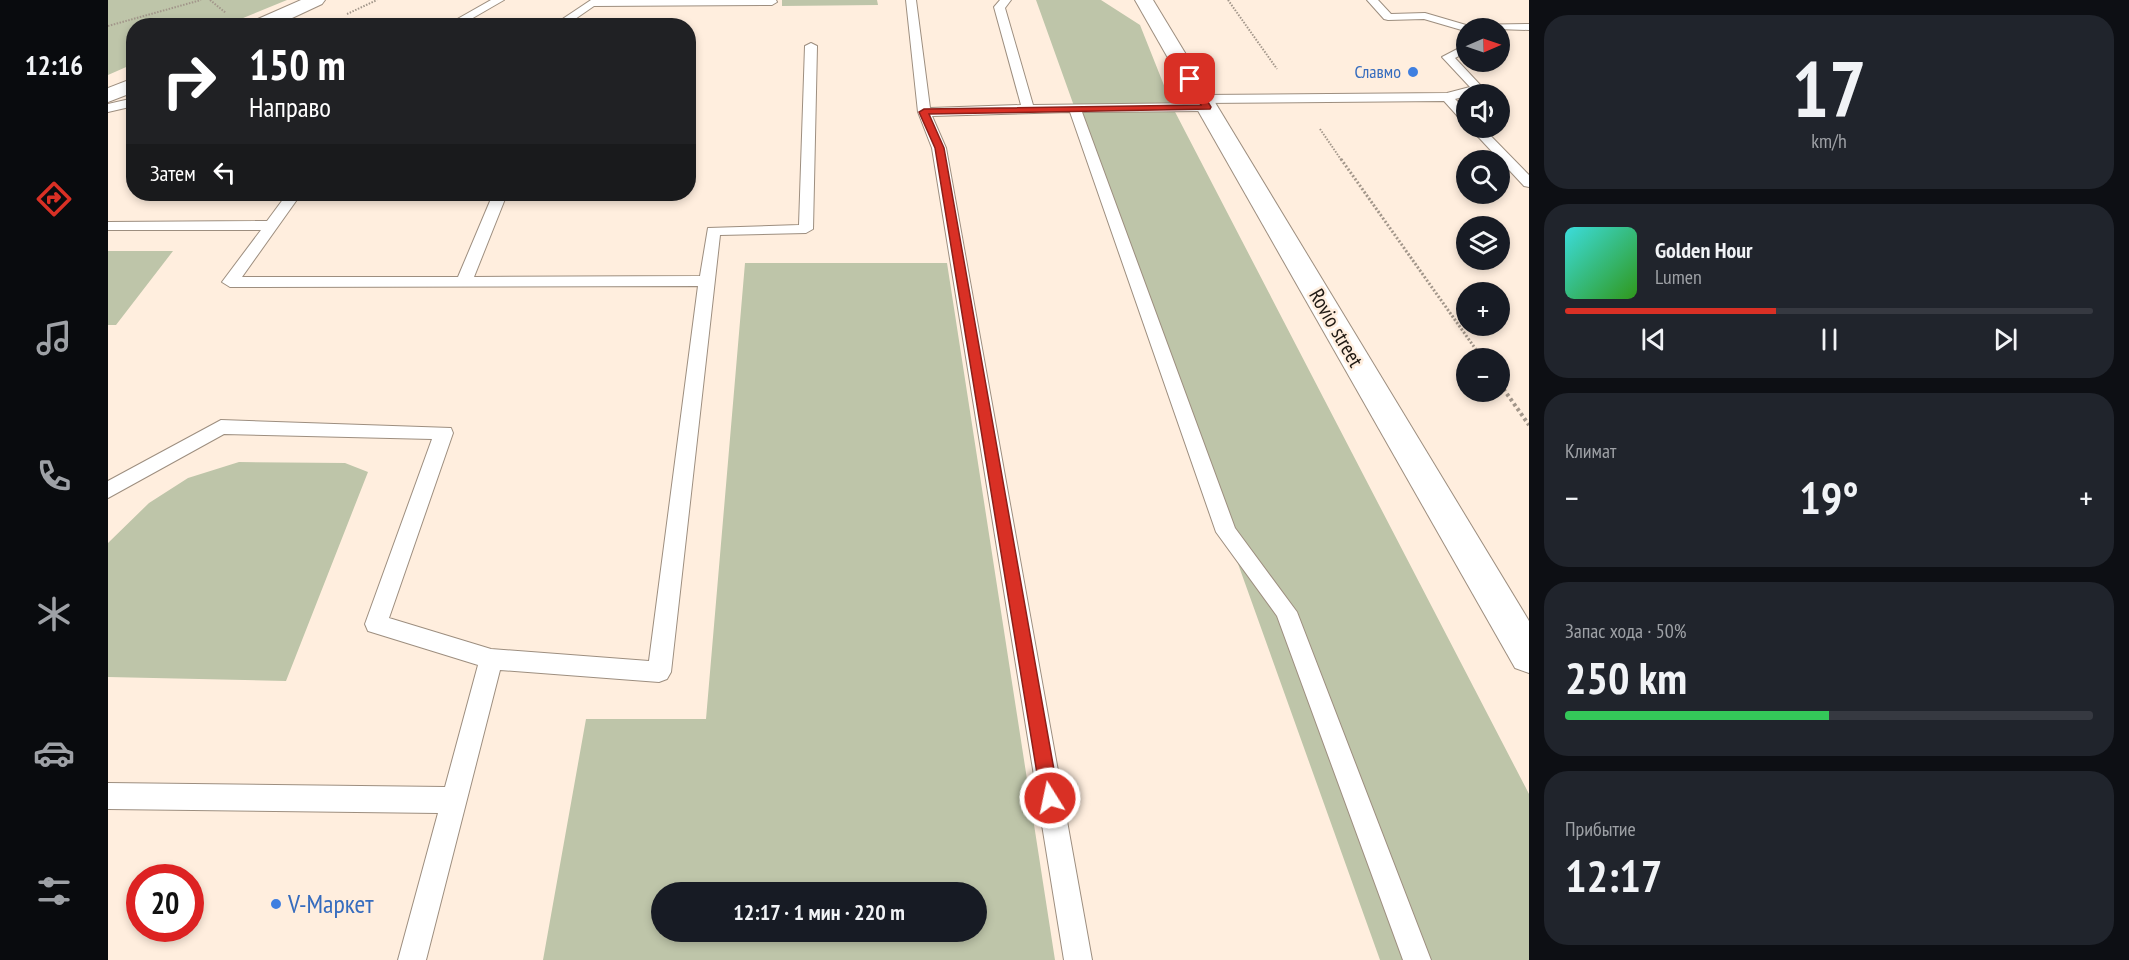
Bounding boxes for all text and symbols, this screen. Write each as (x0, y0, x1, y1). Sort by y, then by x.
north arrow (1456, 18, 1510, 72)
map controls (1456, 18, 1510, 402)
text: 150 m (249, 37, 346, 92)
text: 17 (1792, 38, 1866, 139)
icon: right (150, 42, 228, 120)
text: 12:16 (25, 48, 83, 82)
pin (1164, 53, 1215, 104)
place label: Славмо (1354, 60, 1401, 83)
icon: arrive (1173, 62, 1206, 95)
marker: Славмо (1406, 65, 1420, 79)
button: sound (1456, 84, 1510, 138)
text: Направо (249, 90, 331, 124)
text: km/h (1811, 128, 1847, 154)
button: search (1456, 150, 1510, 204)
icon: left (208, 156, 241, 189)
text: Затем (150, 159, 196, 187)
icon: directions (33, 178, 75, 220)
button: layers (1456, 216, 1510, 270)
text: Golden Hour (1655, 236, 1753, 264)
text: Lumen (1655, 264, 1702, 290)
button: + (1456, 282, 1510, 336)
street label: Rovio street (1303, 284, 1370, 372)
icon: music (33, 317, 75, 359)
icon: previous (1637, 323, 1670, 356)
icon: pause (1813, 323, 1846, 356)
icon: next (1989, 323, 2022, 356)
button: − (1456, 348, 1510, 402)
text: Климат (1565, 438, 1616, 464)
icon: phone (33, 455, 75, 497)
text: 19° (1799, 468, 1859, 526)
text: − (1565, 476, 1579, 519)
text: + (2079, 476, 2093, 519)
icon: climate (33, 593, 75, 635)
text: Запас хода · 50% (1565, 618, 1686, 644)
text: 250 km (1565, 648, 1687, 706)
icon: car (33, 732, 75, 774)
position arrow (1018, 766, 1082, 830)
text: Прибытие (1565, 816, 1636, 842)
text: 12:17 (1565, 846, 1662, 904)
speed limit sign: 20 (126, 864, 204, 942)
icon: filters (33, 870, 75, 912)
place label: V-Маркет (287, 887, 374, 920)
marker: V-Маркет (269, 897, 283, 911)
text: 12:17 · 1 мин · 220 m (733, 898, 905, 926)

